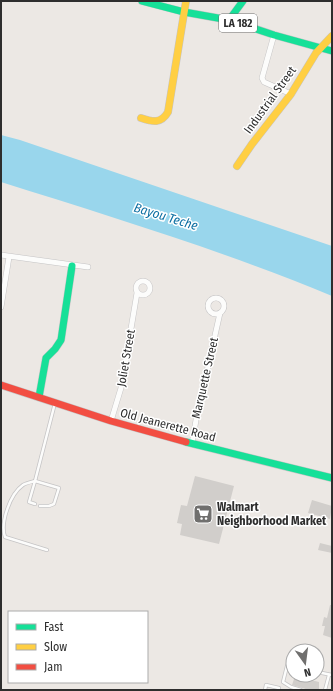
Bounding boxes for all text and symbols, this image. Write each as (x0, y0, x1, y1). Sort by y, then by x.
road number: LA 182 (219, 14, 257, 32)
street label: Industrial Street (241, 64, 299, 136)
water label: Bayou Teche (132, 200, 200, 233)
street label: Joliet Street (114, 328, 138, 388)
street label: Marquette Street (189, 336, 221, 420)
street label: Old Jeanerette Road (119, 406, 217, 444)
place label: Walmart Neighborhood Market (217, 500, 327, 528)
supermarket icon: Walmart Neighborhood Market (192, 503, 214, 525)
legend (8, 611, 148, 683)
text: Fast (44, 620, 63, 634)
text: Slow (44, 640, 67, 654)
north arrow (285, 643, 325, 683)
text: Jam (44, 660, 62, 674)
text: N (303, 665, 312, 679)

